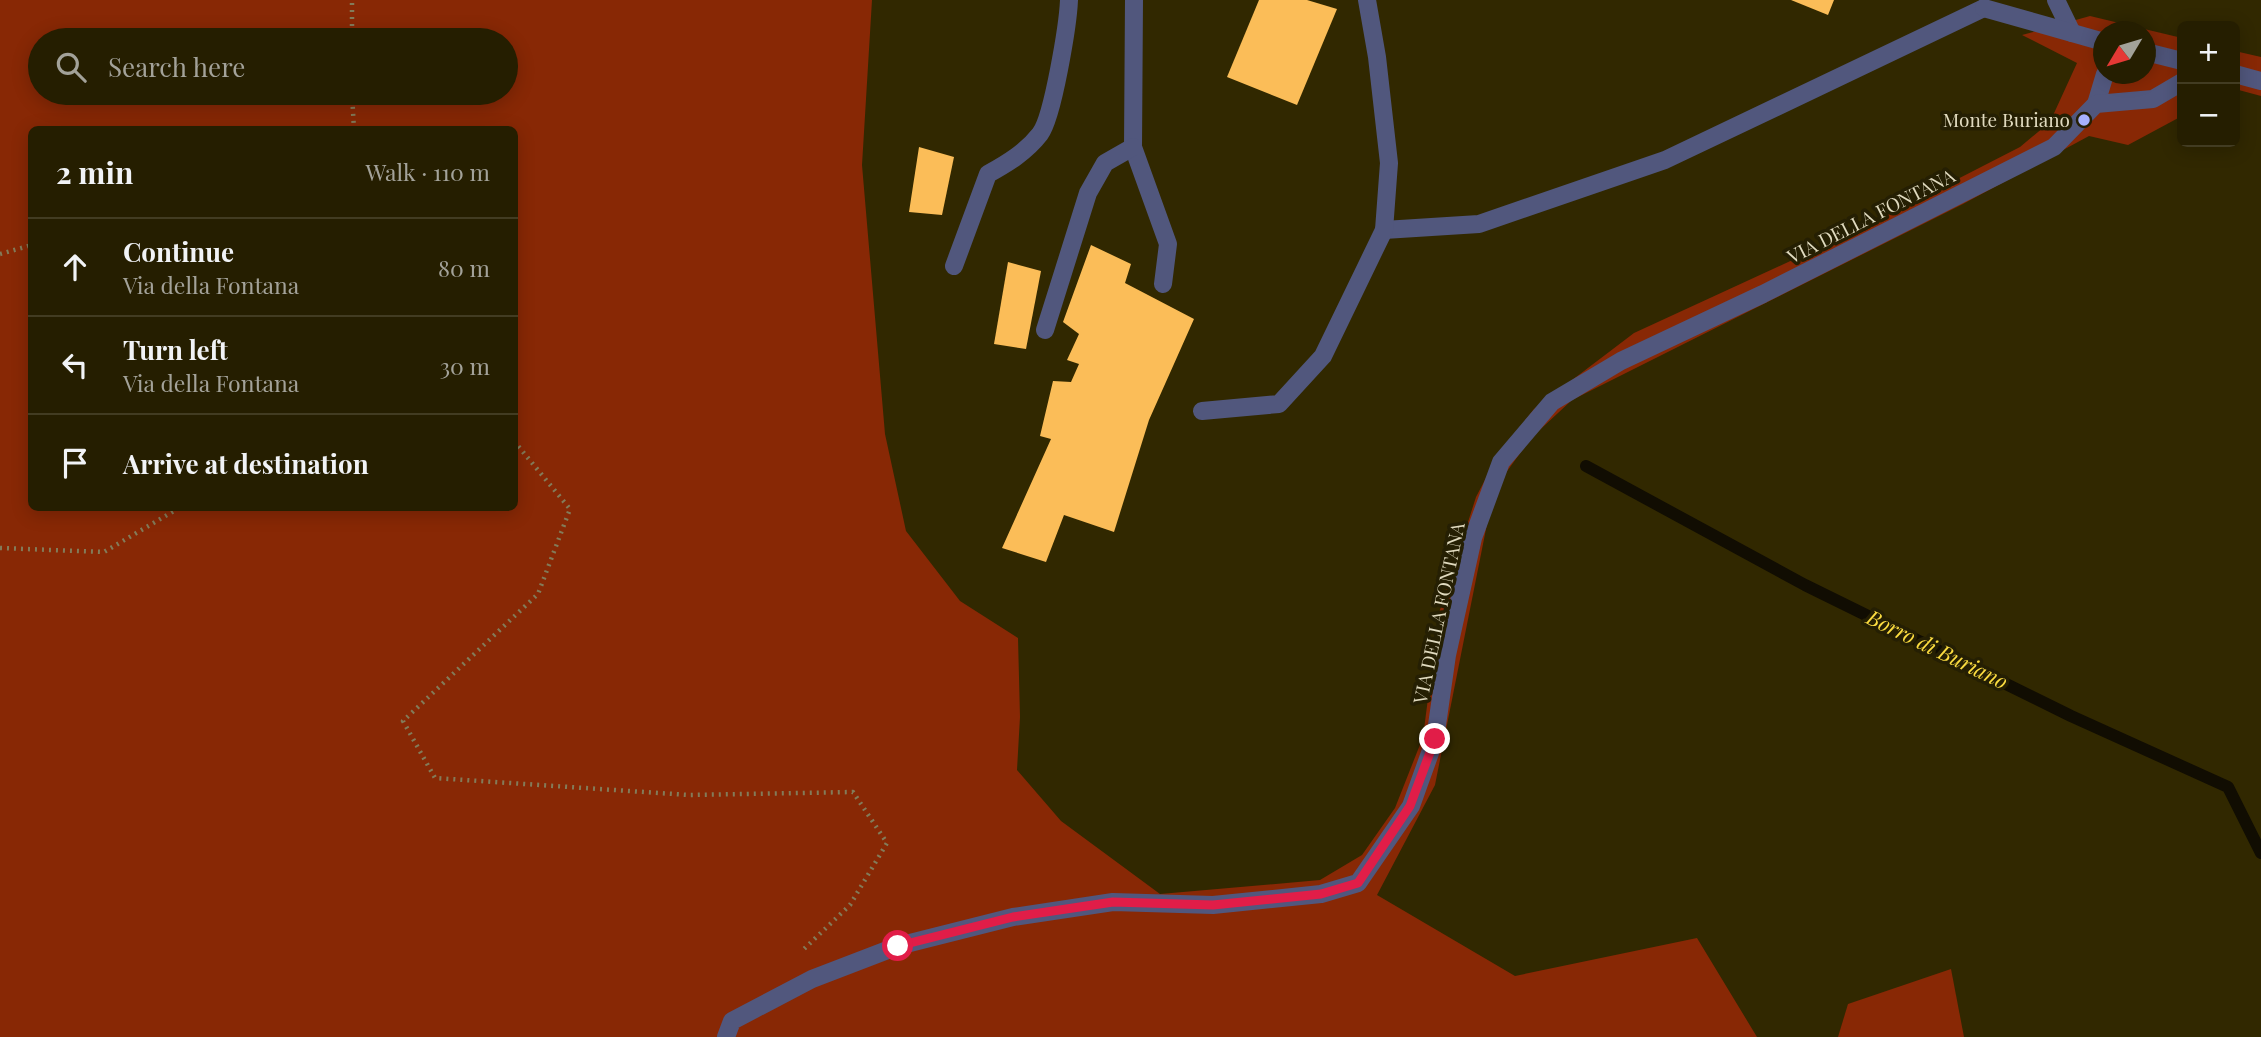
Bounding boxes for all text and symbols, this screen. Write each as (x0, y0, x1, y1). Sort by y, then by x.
north arrow (2093, 21, 2156, 84)
map controls (2177, 21, 2240, 147)
button: + (2177, 21, 2240, 84)
search box (28, 28, 518, 105)
icon: search (52, 48, 90, 86)
text: Search here (108, 49, 245, 84)
button: − (2177, 84, 2240, 147)
place label: Monte Buriano (1943, 106, 2070, 132)
marker: Monte Buriano (2076, 112, 2092, 128)
text: 2 min (56, 152, 133, 192)
text: Walk · 110 m (365, 156, 490, 187)
street label: VIA DELLA FONTANA (1781, 161, 1960, 269)
text: Continue (123, 234, 234, 269)
icon: ahead (56, 248, 94, 286)
text: 80 m (438, 252, 490, 283)
text: Via della Fontana (123, 269, 299, 300)
text: Turn left (123, 332, 228, 367)
icon: left (56, 346, 94, 384)
text: 30 m (440, 350, 490, 381)
text: Via della Fontana (123, 367, 299, 398)
icon: arrive (56, 444, 94, 482)
text: Arrive at destination (123, 446, 369, 481)
street label: VIA DELLA FONTANA (1406, 519, 1470, 707)
water label: Borro di Buriano (1862, 602, 2013, 694)
route end (1419, 723, 1450, 754)
route start (882, 930, 913, 961)

